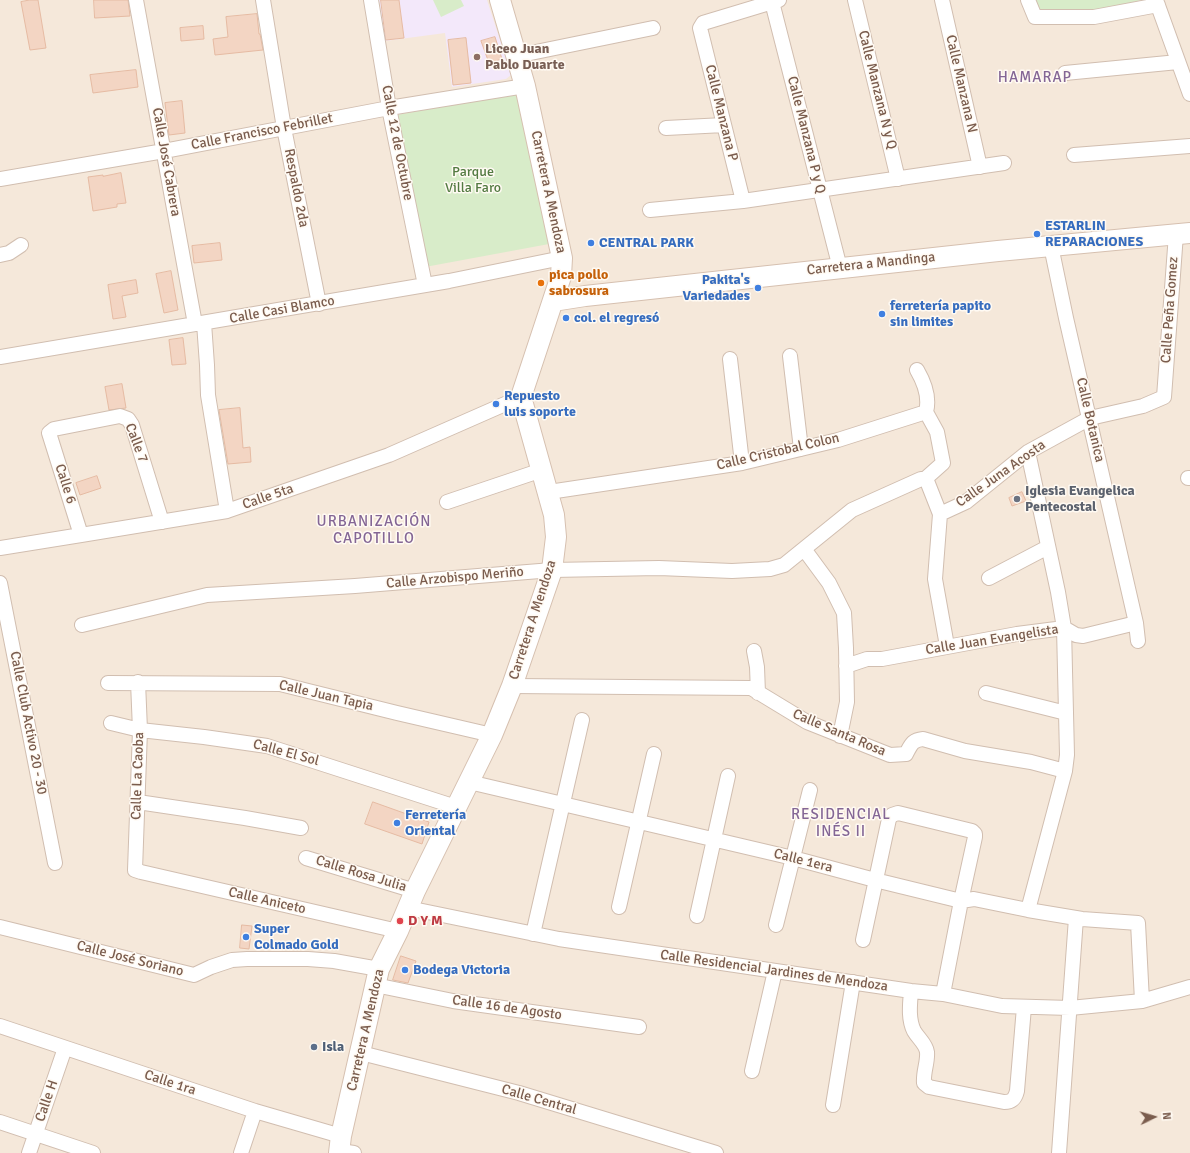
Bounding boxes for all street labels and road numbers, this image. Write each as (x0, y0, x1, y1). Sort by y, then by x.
street label: Calle Manzana N y Q (854, 29, 900, 151)
street label: Calle Manzana N (942, 33, 980, 135)
street label: Calle Manzana P (701, 63, 741, 163)
street label: Calle Manzana P y Q (783, 75, 829, 195)
street label: Calle 12 de Octubre (378, 84, 416, 202)
street label: Calle José Cabrera (148, 106, 184, 218)
street label: Calle Francisco Febrillet (190, 110, 334, 154)
street label: Carretera A Mendoza (527, 129, 569, 255)
street label: Respaldo 2da (280, 147, 312, 229)
street label: Carretera a Mandinga (806, 249, 936, 279)
street label: Calle Peña Gomez (1158, 256, 1182, 364)
street label: Calle Casi Blamco (228, 292, 336, 328)
street label: Calle Botanica (1072, 376, 1108, 464)
street label: Calle 7 (121, 421, 151, 465)
street label: Calle Cristobal Colon (715, 430, 841, 474)
street label: Calle Juna Acosta (953, 437, 1049, 511)
street label: Calle 6 (51, 462, 79, 506)
street label: Calle 5ta (240, 480, 296, 514)
street label: Carretera A Mendoza (506, 558, 560, 682)
street label: Calle Arzobispo Meriño (385, 564, 525, 592)
street label: Calle Juan Evangelista (924, 621, 1060, 659)
street label: Calle Club Activo 20 - 30 (6, 650, 50, 796)
street label: Calle Juan Tapia (277, 677, 375, 715)
street label: Calle Santa Rosa (790, 706, 888, 760)
street label: Calle La Caoba (128, 732, 148, 820)
street label: Calle El Sol (251, 736, 321, 770)
street label: Calle 1era (772, 846, 834, 876)
street label: Calle Rosa Julia (314, 852, 408, 896)
street label: Calle Aniceto (227, 884, 307, 918)
street label: Calle José Soriano (75, 938, 185, 980)
street label: Calle Residencial Jardines de Mendoza (659, 947, 889, 995)
street label: Carretera A Mendoza (344, 967, 388, 1093)
street label: Calle 16 de Agosto (451, 992, 563, 1024)
street label: Calle 1ra (142, 1067, 198, 1099)
street label: Calle H (32, 1078, 62, 1124)
street label: Calle Central (499, 1081, 579, 1119)

